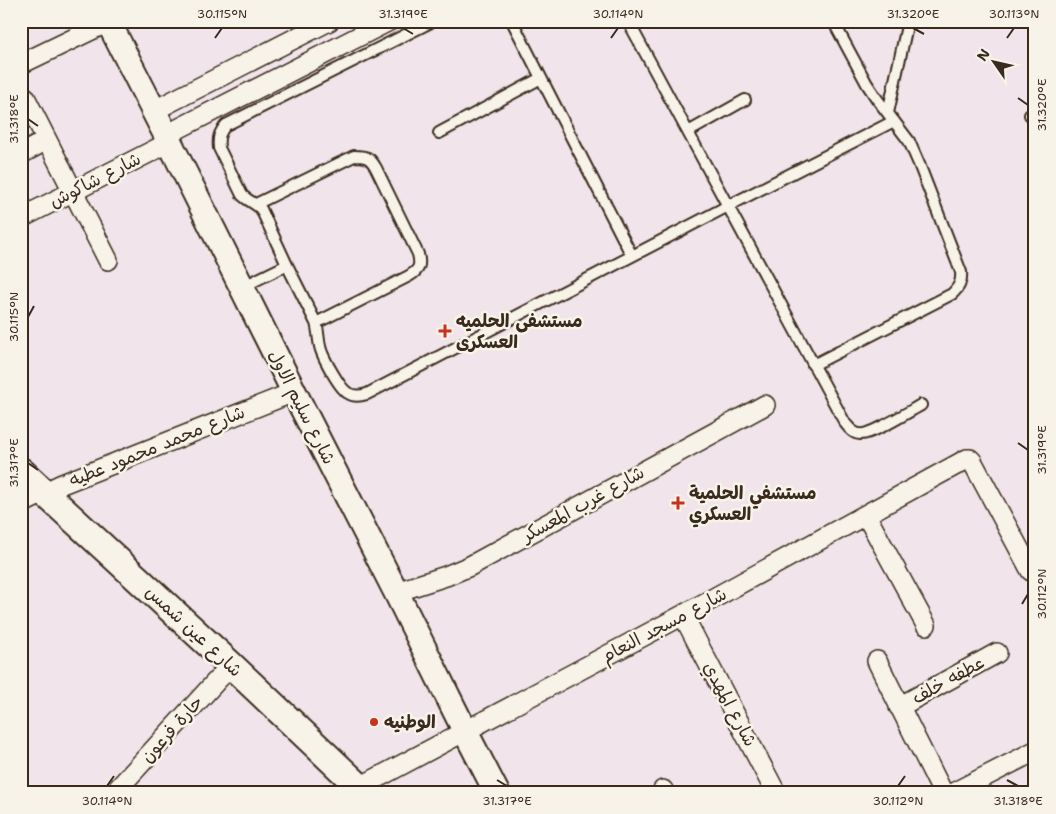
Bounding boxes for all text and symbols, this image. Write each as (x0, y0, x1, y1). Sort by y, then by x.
text: 30.115°N (197, 6, 247, 22)
text: 31.319°E (378, 6, 428, 22)
text: 30.114°N (593, 6, 643, 22)
text: 31.320°E (887, 6, 939, 22)
text: 30.113°N (989, 6, 1039, 22)
north arrow (968, 38, 1018, 88)
text: N (973, 45, 994, 64)
text: 31.320°E (1034, 79, 1050, 131)
text: 31.318°E (6, 94, 22, 144)
street label: شارع شاكوش (45, 147, 145, 213)
text: 30.115°N (6, 292, 22, 342)
place label: مستشفى الحلميه العسكرى (456, 309, 583, 354)
marker: مستشفى الحلميه العسكرى (438, 324, 452, 338)
street label: شارع سليم الاول (261, 346, 341, 469)
street label: شارع محمد محمود عطيه (66, 400, 248, 492)
text: 31.319°E (1034, 425, 1050, 475)
text: 31.317°E (6, 438, 22, 488)
street label: شارع غرب المعسكر (516, 460, 649, 549)
place label: مستشفي الحلمية العسكري (689, 481, 816, 528)
marker: مستشفي الحلمية العسكري (671, 496, 685, 510)
text: 30.112°N (1034, 569, 1050, 619)
street label: شارع عين شمس (140, 580, 248, 682)
street label: شارع مسجد النعام (597, 582, 732, 670)
street label: عطفه خلف (907, 650, 989, 710)
street label: شارع المهدي (697, 657, 762, 751)
street label: حارة فرعون (135, 690, 209, 768)
place label: الوطنيه (384, 710, 436, 734)
marker: الوطنيه (368, 716, 380, 728)
text: 30.114°N (82, 793, 132, 809)
text: 31.317°E (482, 793, 532, 809)
text: 30.112°N (873, 793, 923, 809)
text: 31.318°E (993, 793, 1043, 809)

